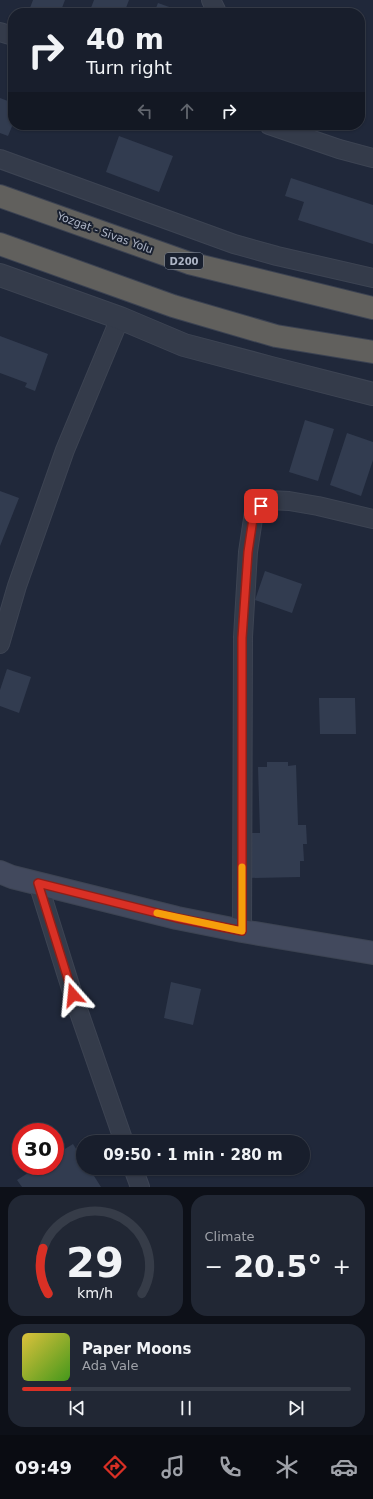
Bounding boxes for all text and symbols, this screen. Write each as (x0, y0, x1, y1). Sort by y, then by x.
text: 40 m (86, 23, 164, 56)
icon: right (20, 24, 72, 76)
text: Turn right (86, 57, 172, 78)
icon: left (134, 100, 156, 122)
icon: ahead (176, 100, 198, 122)
icon: right (218, 100, 240, 122)
street label: Yozgat - Sivas Yolu (54, 209, 155, 256)
road number: D200 (165, 253, 203, 269)
pin (244, 489, 278, 523)
icon: arrive (250, 495, 272, 517)
position arrow (52, 974, 94, 1016)
speed limit sign: 30 (12, 1123, 64, 1175)
text: 09:50 · 1 min · 280 m (103, 1146, 283, 1164)
text: Climate (205, 1229, 255, 1244)
text: 29 (66, 1237, 124, 1286)
text: 20.5° (233, 1249, 322, 1284)
text: − (205, 1254, 223, 1279)
text: + (333, 1254, 351, 1279)
text: km/h (77, 1284, 113, 1300)
text: Paper Moons (82, 1340, 191, 1358)
text: Ada Vale (82, 1358, 138, 1373)
icon: previous (66, 1397, 88, 1419)
icon: pause (175, 1397, 197, 1419)
icon: next (285, 1397, 307, 1419)
icon: directions (101, 1453, 129, 1481)
icon: music (159, 1453, 187, 1481)
icon: phone (216, 1453, 244, 1481)
icon: climate (273, 1453, 301, 1481)
icon: car (330, 1453, 358, 1481)
text: 09:49 (15, 1457, 72, 1478)

